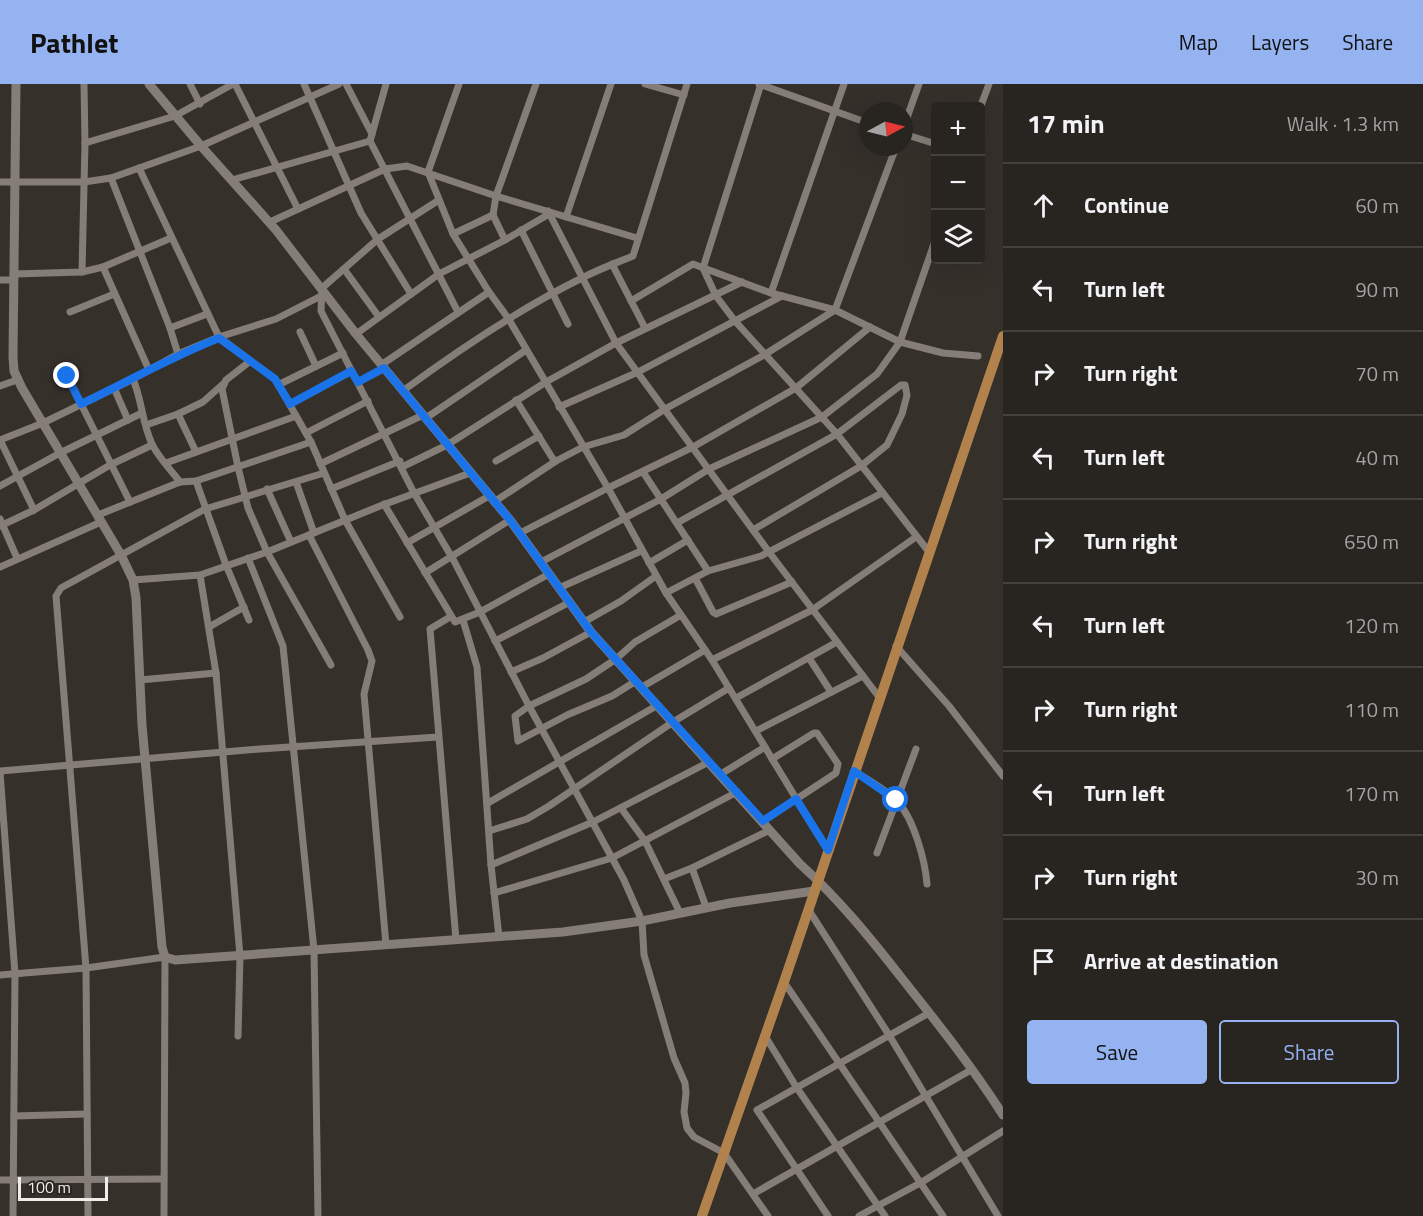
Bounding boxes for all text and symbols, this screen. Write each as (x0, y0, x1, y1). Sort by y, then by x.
text: Pathlet (30, 21, 118, 64)
text: Map (1179, 26, 1218, 58)
text: Layers (1251, 26, 1309, 58)
text: Share (1342, 26, 1393, 58)
north arrow (859, 102, 913, 156)
map controls (931, 102, 985, 264)
button: + (931, 102, 985, 156)
text: 17 min (1027, 104, 1105, 143)
text: Walk · 1.3 km (1287, 108, 1399, 139)
button: − (931, 156, 985, 210)
text: Continue (1084, 188, 1169, 222)
icon: ahead (1027, 189, 1060, 222)
text: 60 m (1355, 190, 1399, 221)
button: layers (931, 210, 985, 264)
text: Turn left (1084, 272, 1165, 306)
icon: left (1027, 273, 1060, 306)
text: 90 m (1355, 274, 1399, 305)
text: Turn right (1084, 356, 1178, 390)
icon: right (1027, 357, 1060, 390)
text: 70 m (1355, 358, 1399, 389)
route end (53, 362, 79, 388)
text: Turn left (1084, 440, 1165, 474)
icon: left (1027, 441, 1060, 474)
text: 40 m (1355, 442, 1399, 473)
text: Turn right (1084, 524, 1178, 558)
icon: right (1027, 525, 1060, 558)
text: 650 m (1344, 526, 1399, 557)
text: Turn left (1084, 608, 1165, 642)
icon: left (1027, 609, 1060, 642)
text: 120 m (1344, 610, 1399, 641)
text: Turn right (1084, 692, 1178, 726)
icon: right (1027, 693, 1060, 726)
text: 110 m (1344, 694, 1399, 725)
text: Turn left (1084, 776, 1165, 810)
icon: left (1027, 777, 1060, 810)
text: 170 m (1344, 778, 1399, 809)
route start (882, 786, 908, 812)
text: Turn right (1084, 860, 1178, 894)
icon: right (1027, 861, 1060, 894)
text: 30 m (1355, 862, 1399, 893)
text: Arrive at destination (1084, 944, 1279, 978)
icon: arrive (1027, 945, 1060, 978)
button: Save (1027, 1020, 1207, 1084)
button: Share (1219, 1020, 1399, 1084)
scale bar (18, 1174, 108, 1202)
text: 100 m (27, 1175, 71, 1199)

